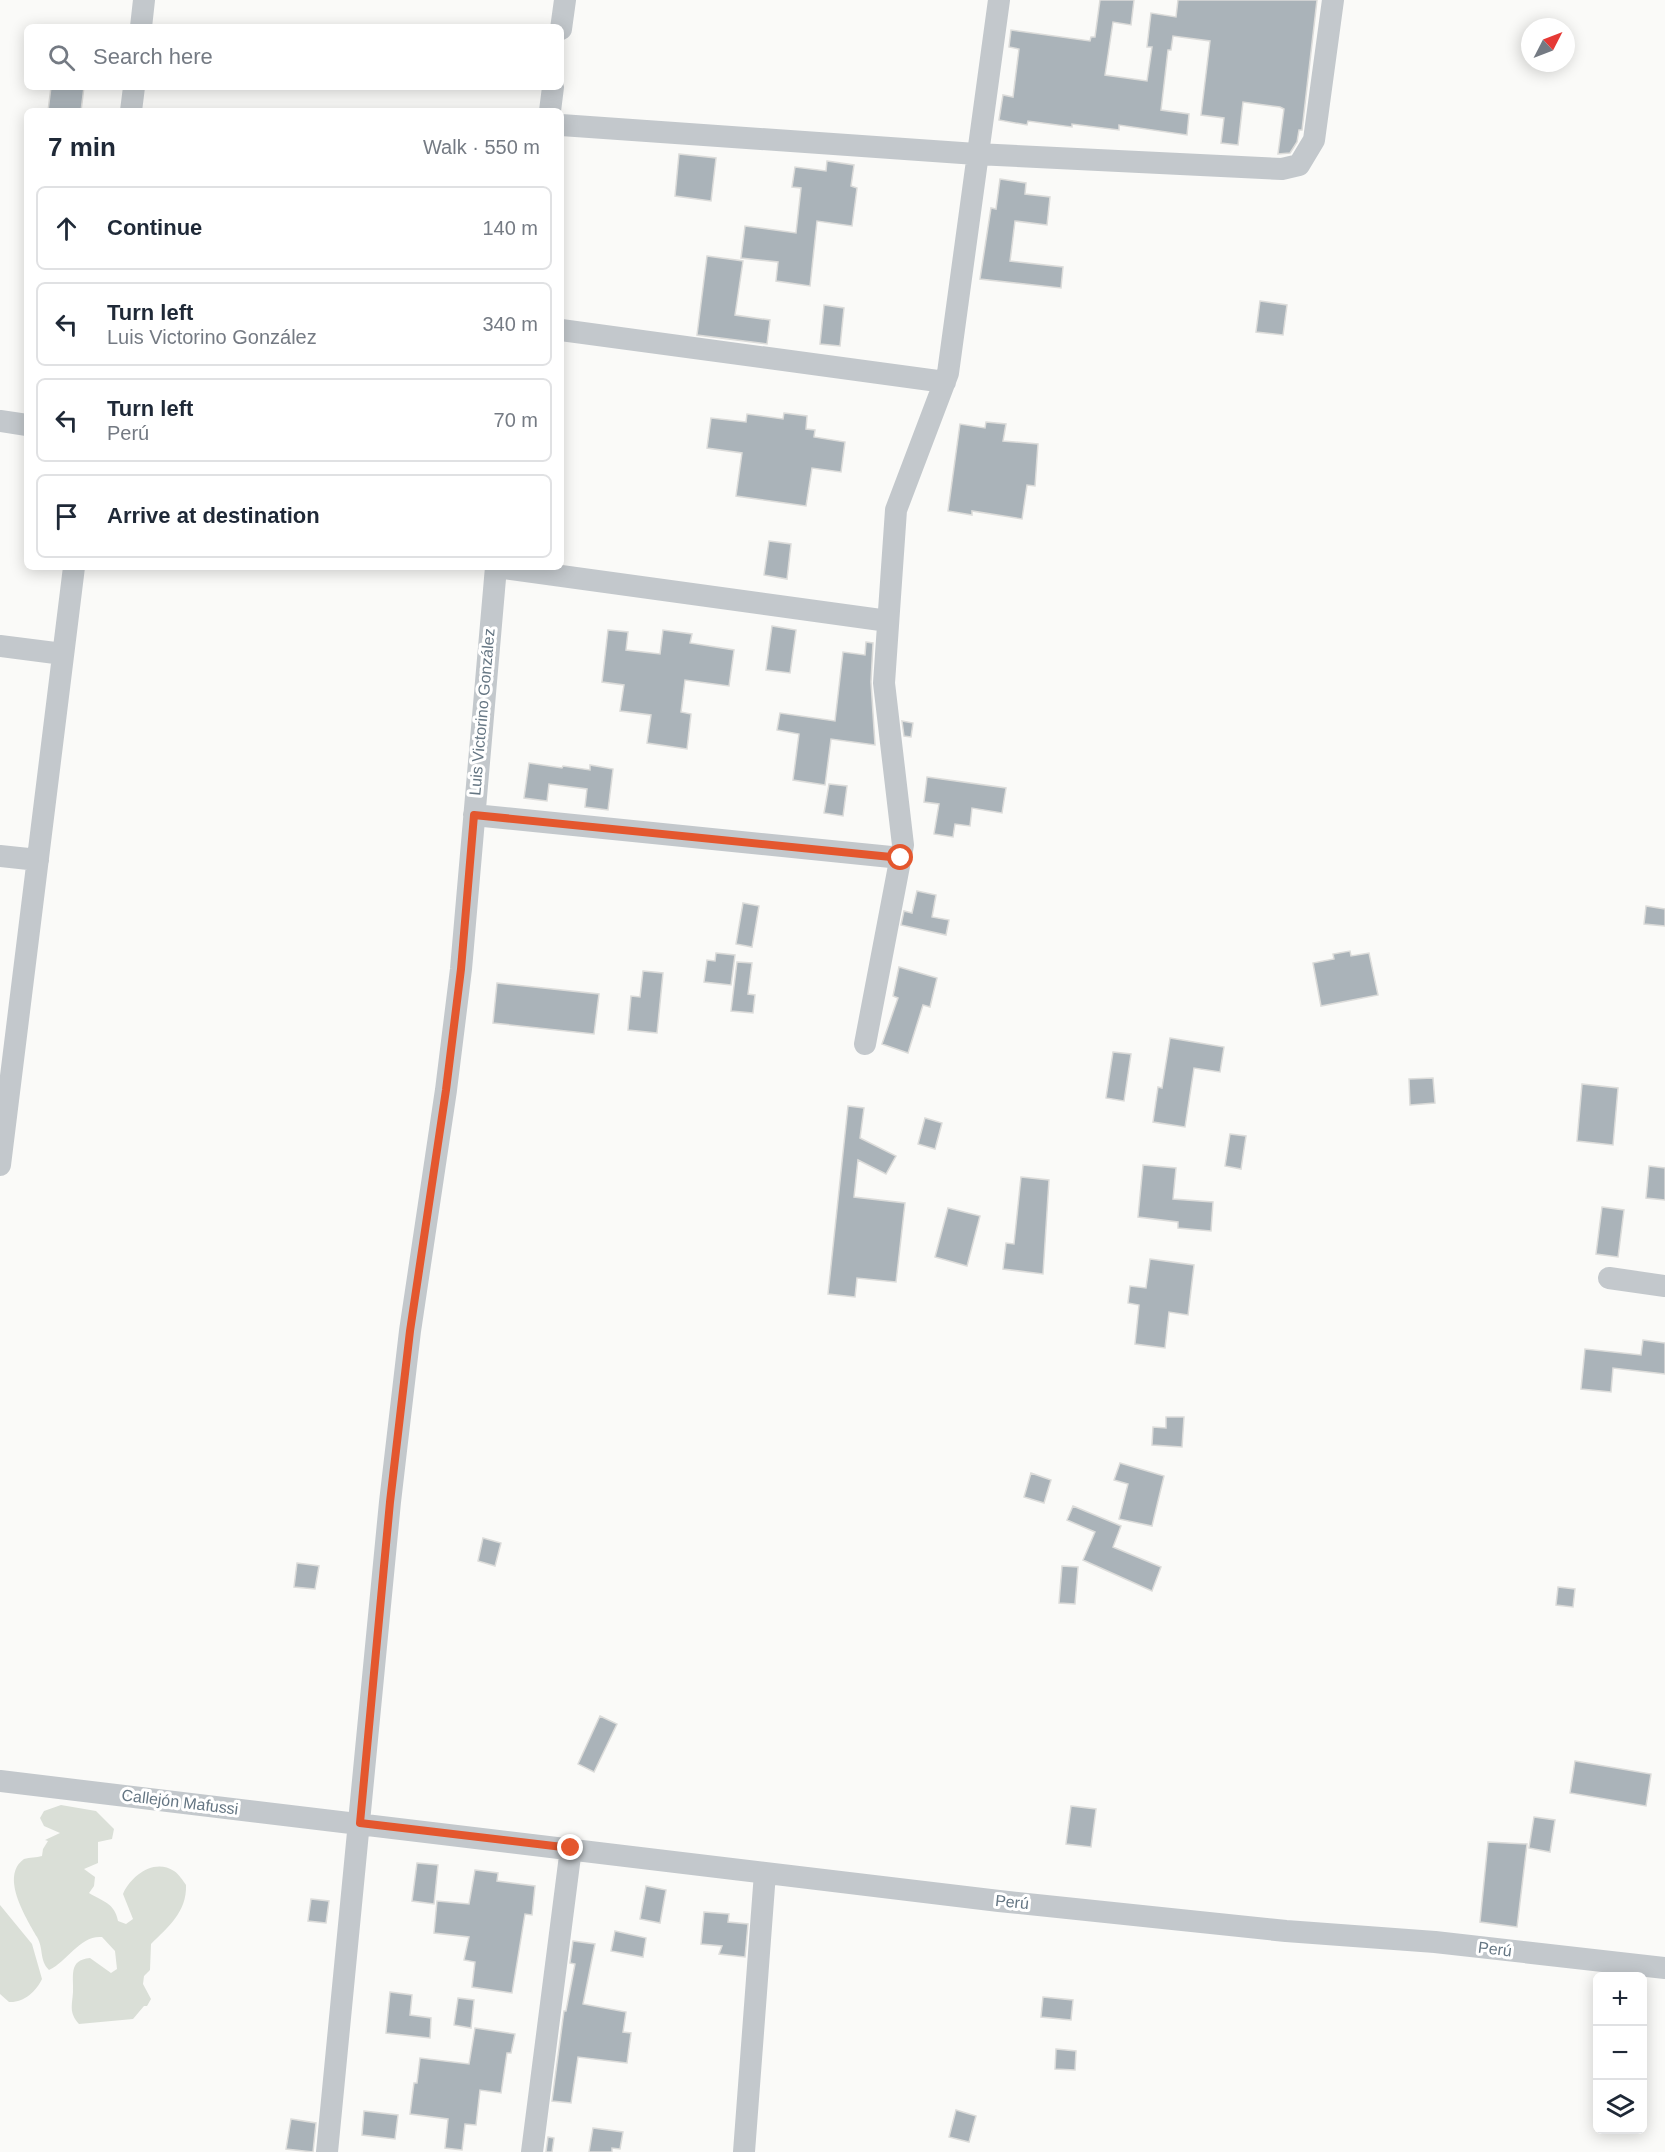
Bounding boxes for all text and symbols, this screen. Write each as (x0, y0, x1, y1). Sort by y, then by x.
north arrow (1521, 18, 1575, 72)
search box (24, 24, 564, 90)
icon: search (45, 41, 78, 74)
text: Search here (93, 44, 213, 69)
text: 7 min (48, 132, 116, 162)
text: Walk · 550 m (423, 136, 540, 158)
icon: ahead (50, 212, 83, 245)
text: Continue (107, 215, 202, 240)
text: 140 m (482, 217, 538, 239)
text: Turn left (107, 300, 193, 325)
icon: left (50, 308, 83, 341)
text: 340 m (482, 313, 538, 335)
text: Luis Victorino González (107, 326, 317, 348)
text: Turn left (107, 396, 193, 421)
icon: left (50, 404, 83, 437)
text: 70 m (494, 409, 538, 431)
text: Perú (107, 422, 149, 444)
icon: arrive (50, 500, 83, 533)
text: Arrive at destination (107, 503, 320, 528)
street label: Luis Victorino González (466, 628, 498, 796)
route start (887, 844, 913, 870)
street label: Callejón Mafussi (121, 1786, 239, 1818)
route end (557, 1834, 583, 1860)
street label: Perú (994, 1892, 1030, 1912)
street label: Perú (1477, 1939, 1513, 1959)
map controls (1593, 1972, 1647, 2134)
button: + (1593, 1972, 1647, 2026)
button: − (1593, 2026, 1647, 2080)
button: layers (1593, 2080, 1647, 2134)

